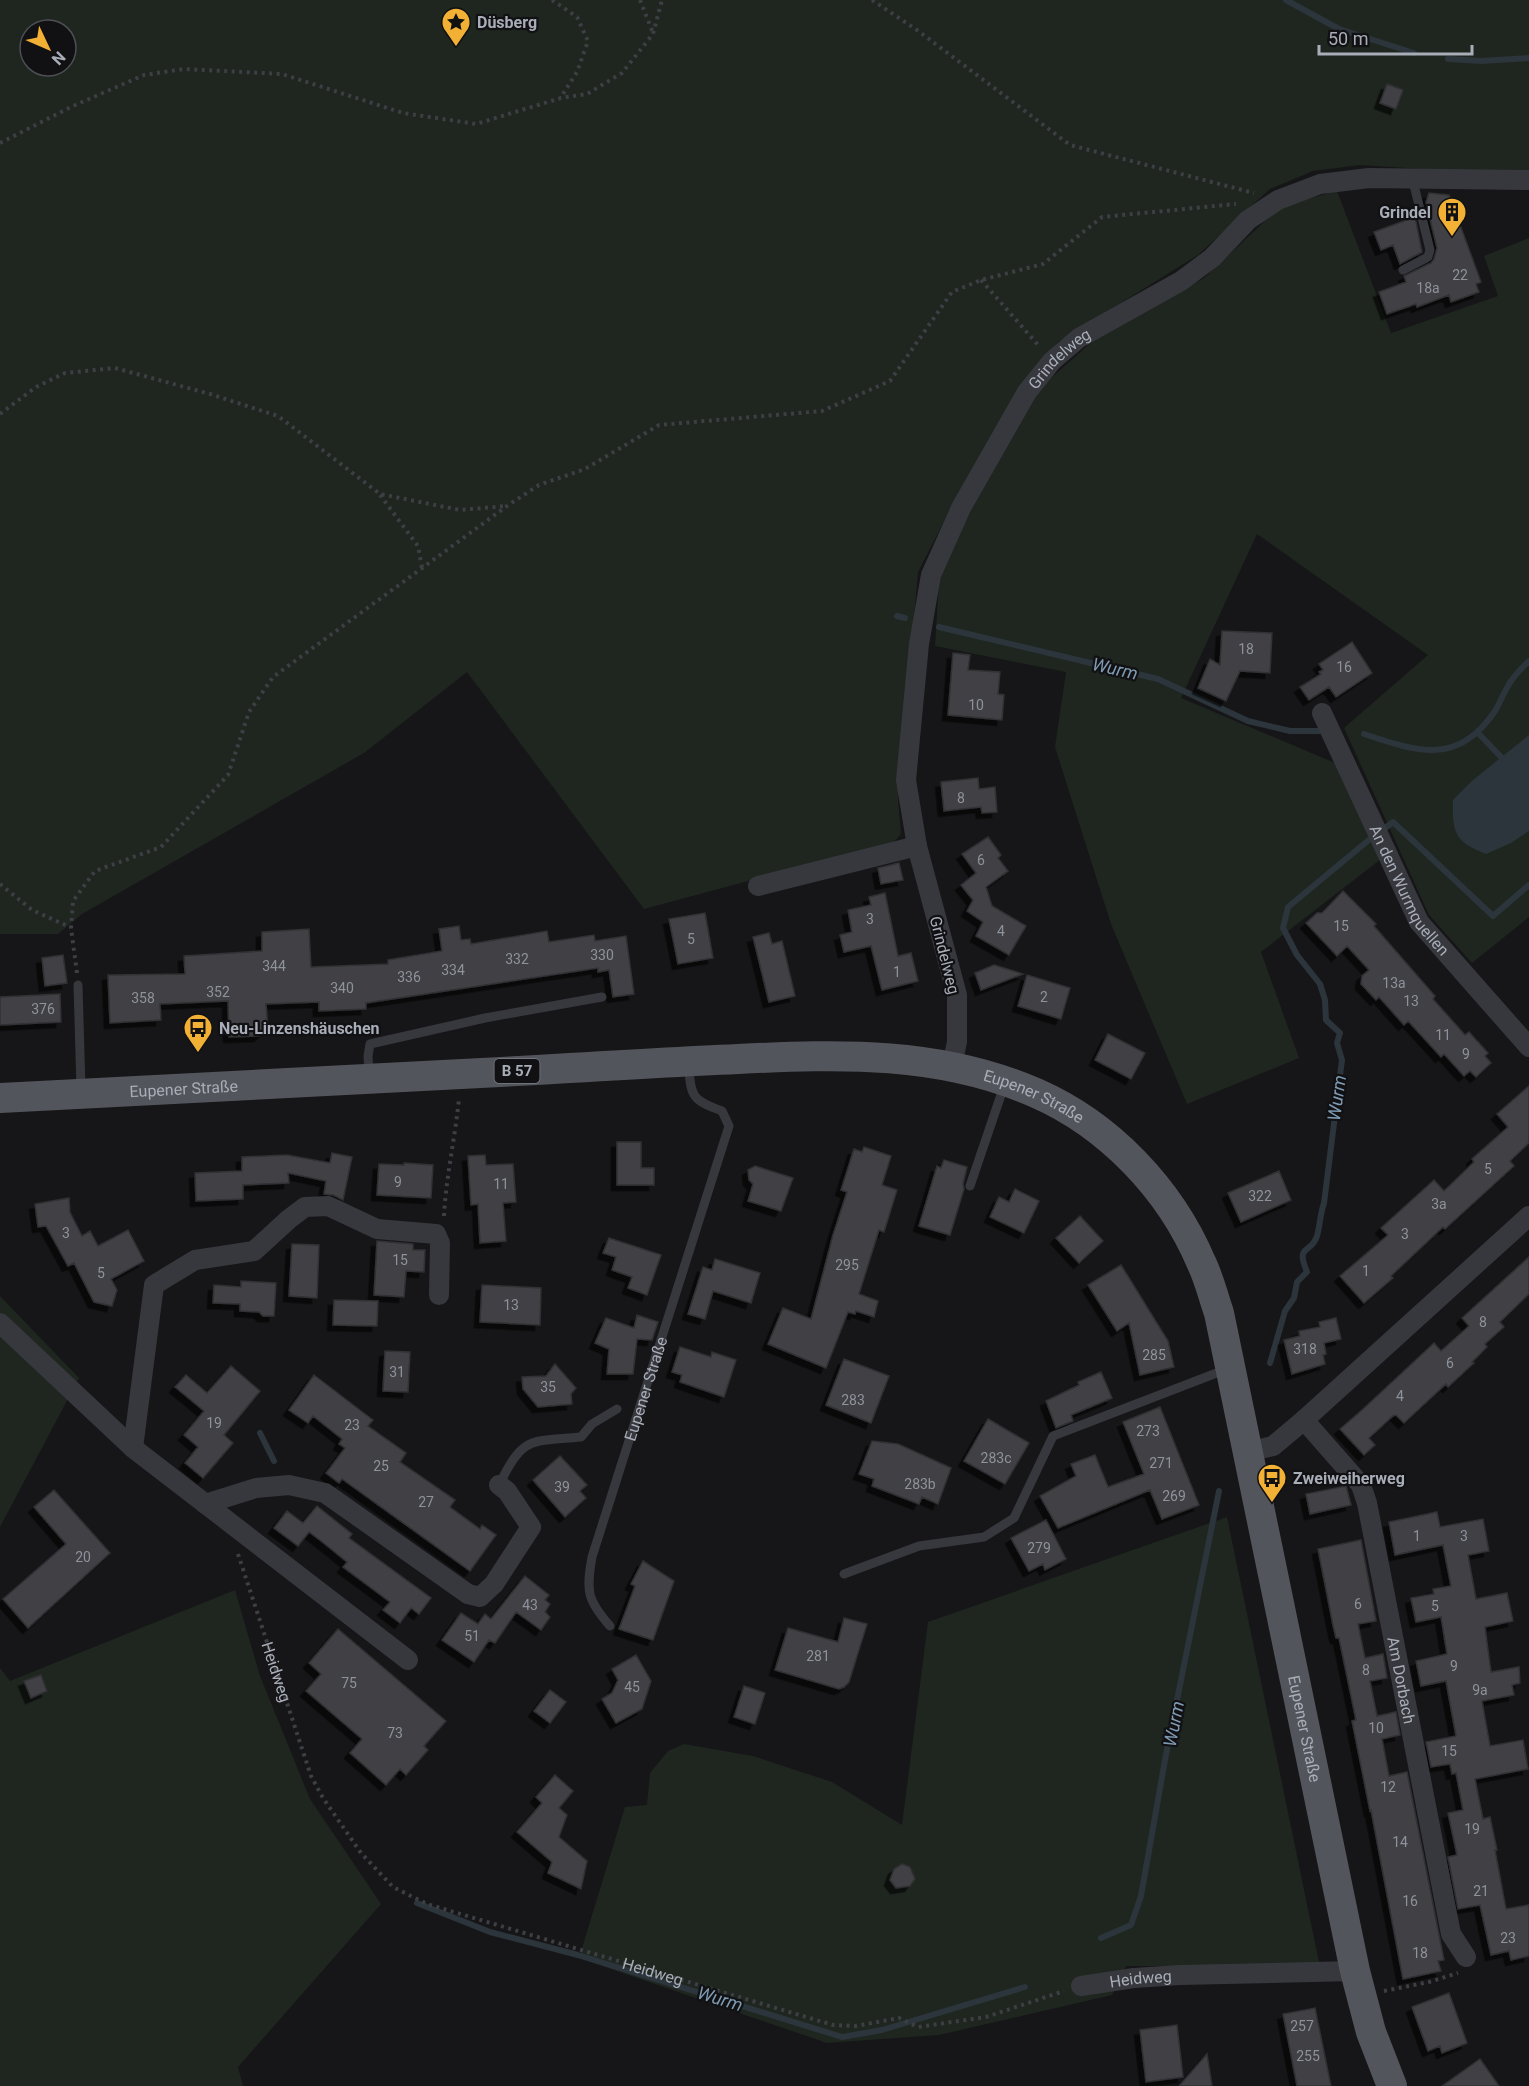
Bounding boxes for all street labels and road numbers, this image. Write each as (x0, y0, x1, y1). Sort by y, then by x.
street label: Grindelweg (1024, 325, 1094, 393)
street label: An den Wurmquellen (1365, 822, 1453, 960)
street label: Grindelweg (926, 914, 963, 996)
road number: B 57 (494, 1059, 540, 1083)
street label: Eupener Straße (981, 1066, 1088, 1127)
street label: Eupener Straße (129, 1077, 238, 1101)
street label: Eupener Straße (620, 1334, 671, 1443)
street label: Am Dorbach (1383, 1635, 1419, 1726)
street label: Heidweg (257, 1639, 295, 1705)
street label: Eupener Straße (1284, 1674, 1325, 1784)
street label: Heidweg (620, 1954, 685, 1990)
street label: Heidweg (1108, 1967, 1172, 1992)

